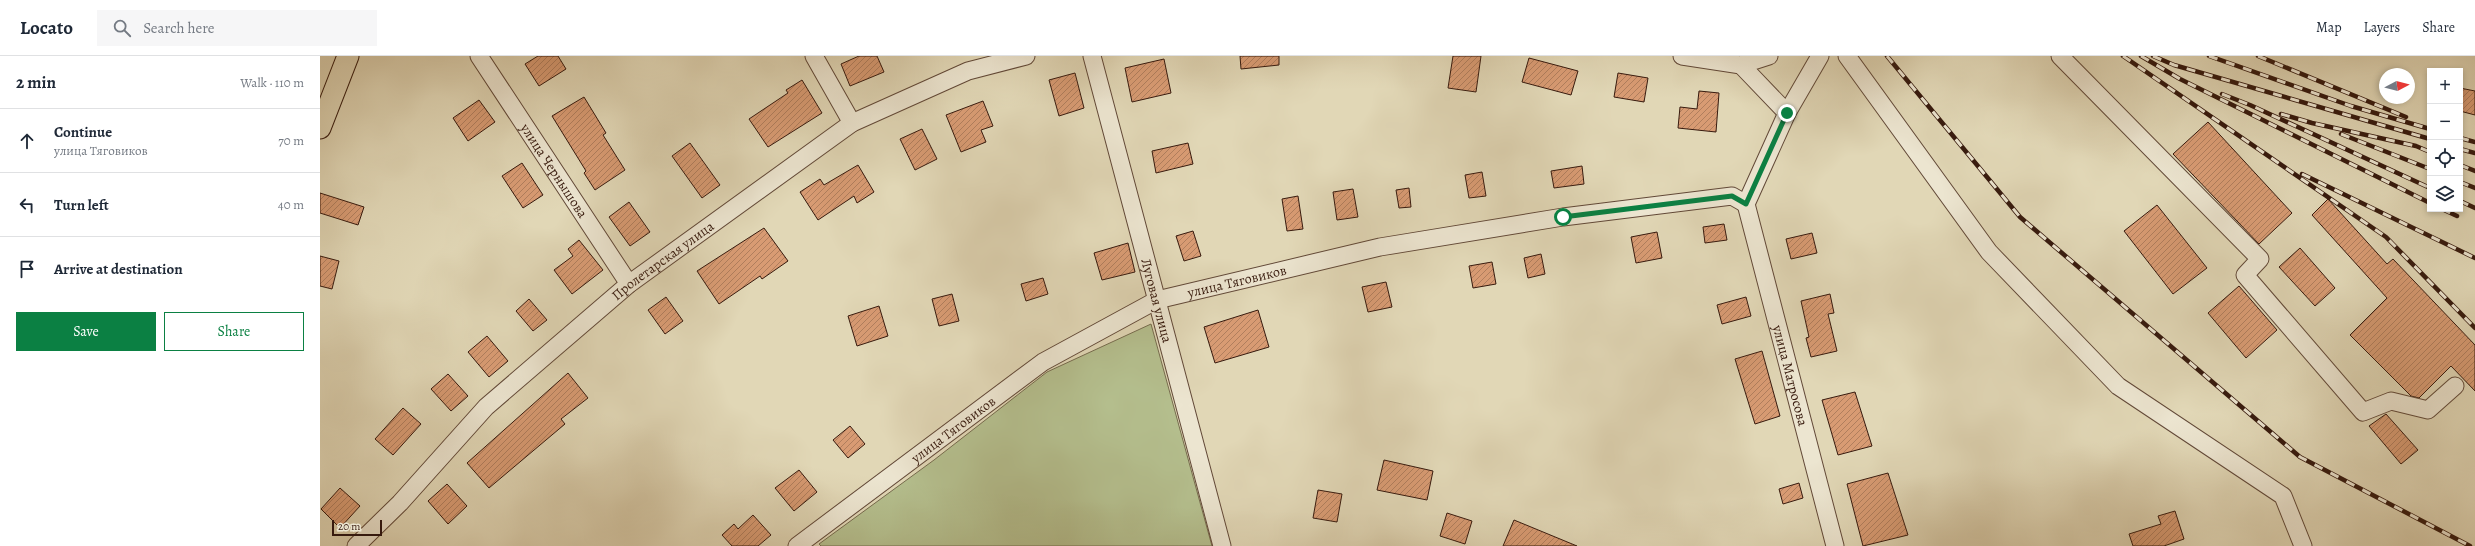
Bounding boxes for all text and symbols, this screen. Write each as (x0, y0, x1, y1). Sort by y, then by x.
search box (97, 10, 377, 46)
text: Locato (20, 15, 73, 41)
icon: search (111, 17, 133, 39)
text: Search here (143, 18, 215, 38)
text: Map (2316, 18, 2342, 37)
text: Layers (2364, 18, 2400, 37)
text: Share (2422, 18, 2455, 37)
north arrow (2379, 68, 2415, 104)
map controls (2427, 68, 2463, 212)
button: + (2427, 68, 2463, 104)
text: 2 min (16, 71, 56, 94)
text: Walk · 110 m (240, 74, 304, 91)
route end (1778, 104, 1796, 122)
button: − (2427, 104, 2463, 140)
street label: улица Чернышова (515, 119, 592, 222)
text: Continue (54, 122, 112, 142)
icon: ahead (16, 130, 38, 152)
text: 70 m (278, 132, 304, 149)
button: locate (2427, 140, 2463, 176)
text: улица Тяговиков (54, 142, 148, 159)
button: layers (2427, 176, 2463, 212)
icon: left (16, 194, 38, 216)
text: Turn left (54, 195, 109, 215)
text: 40 m (278, 196, 304, 213)
route start (1554, 208, 1572, 226)
street label: Пролетарская улица (608, 216, 718, 305)
street label: Луговая улица (1136, 256, 1177, 345)
icon: arrive (16, 258, 38, 280)
text: Arrive at destination (54, 259, 183, 279)
street label: улица Тяговиков (1185, 261, 1289, 303)
button: Save (16, 312, 156, 351)
button: Share (164, 312, 304, 351)
street label: улица Матросова (1768, 322, 1812, 428)
street label: улица Тяговиков (906, 392, 1000, 468)
scale bar (332, 518, 382, 537)
text: 20 m (338, 519, 360, 534)

